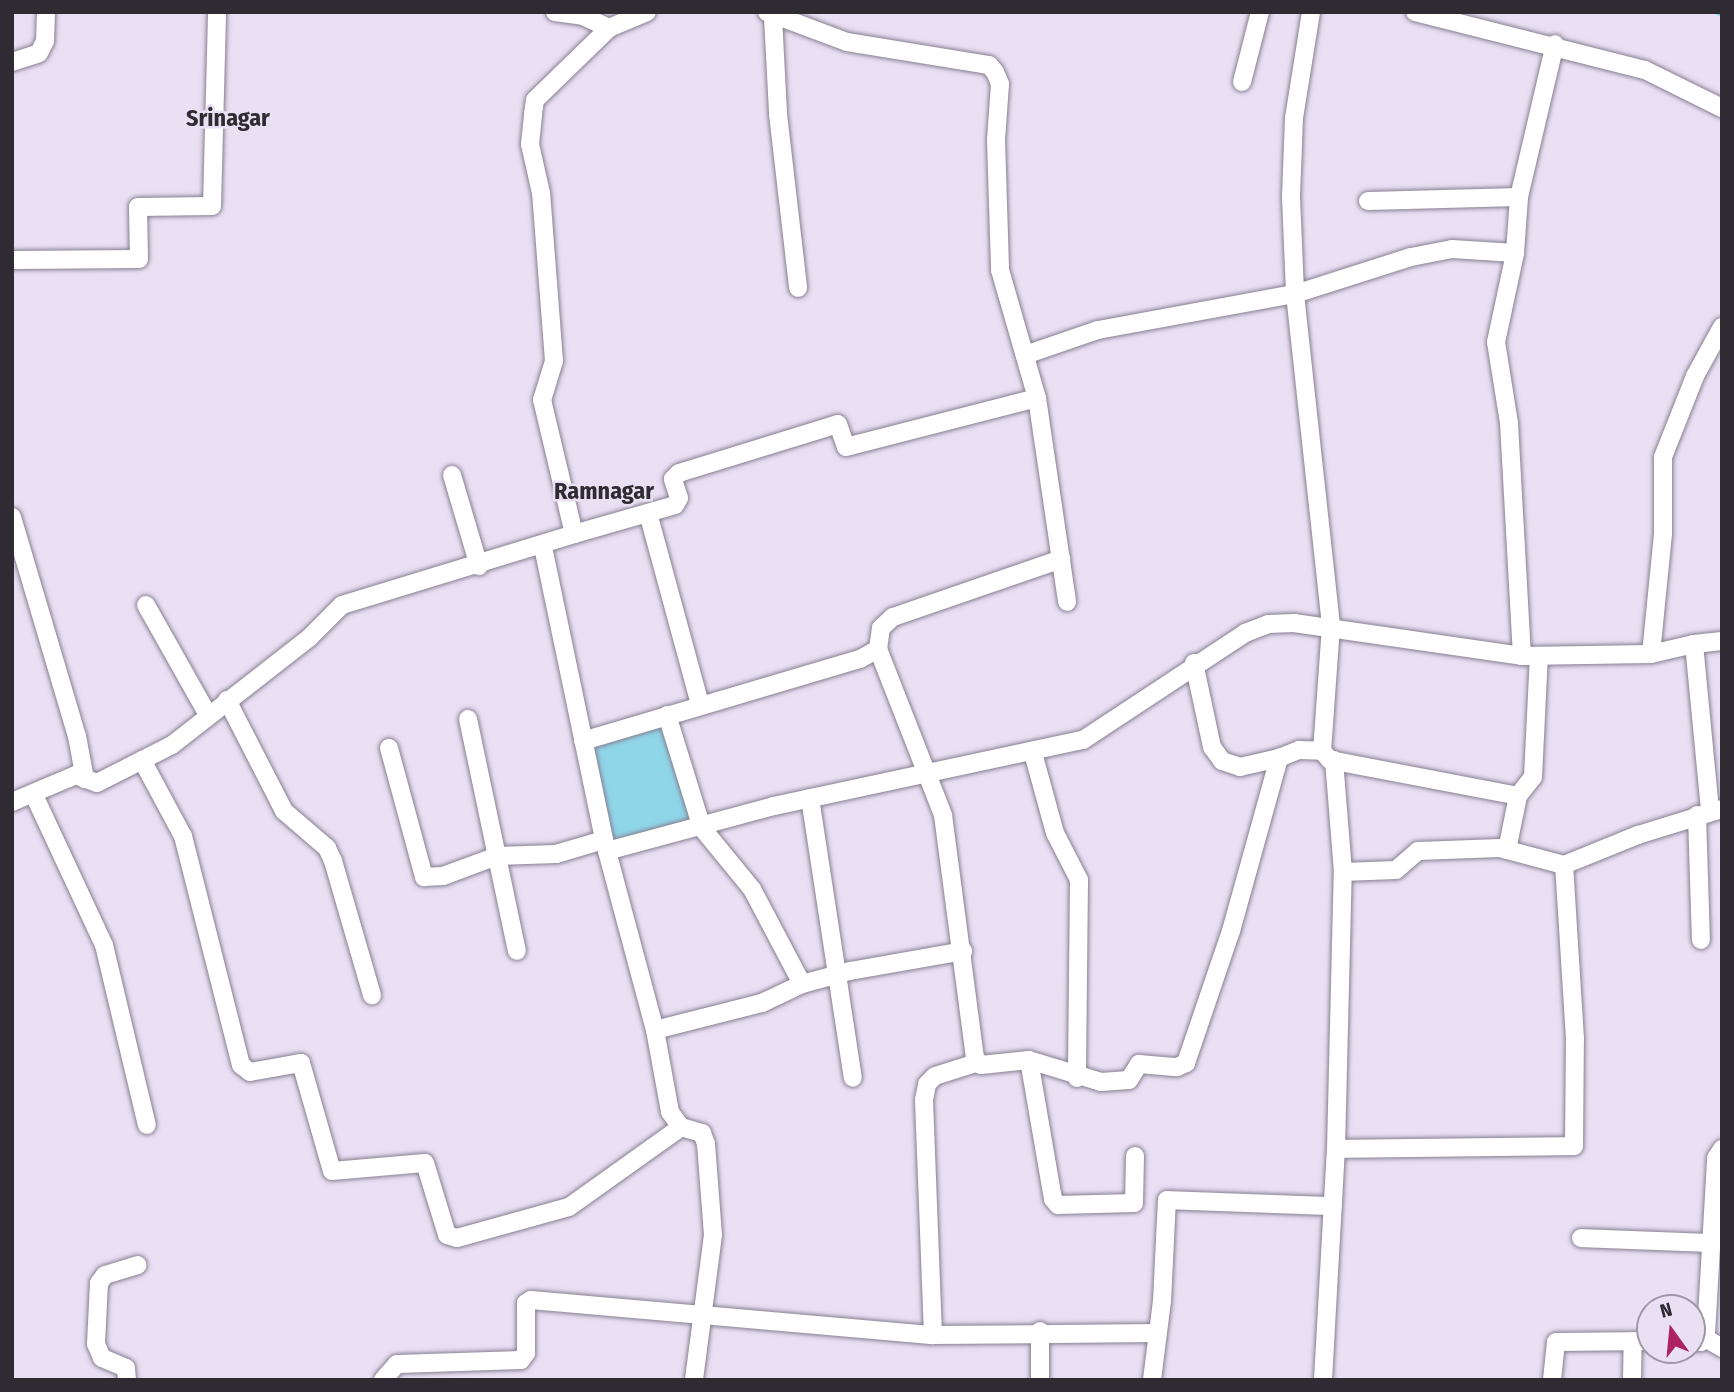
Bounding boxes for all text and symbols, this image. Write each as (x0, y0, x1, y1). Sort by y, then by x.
district label: Srinagar (186, 105, 270, 133)
district label: Ramnagar (554, 478, 654, 506)
north arrow (1636, 1294, 1706, 1364)
text: N (1657, 1298, 1674, 1323)

